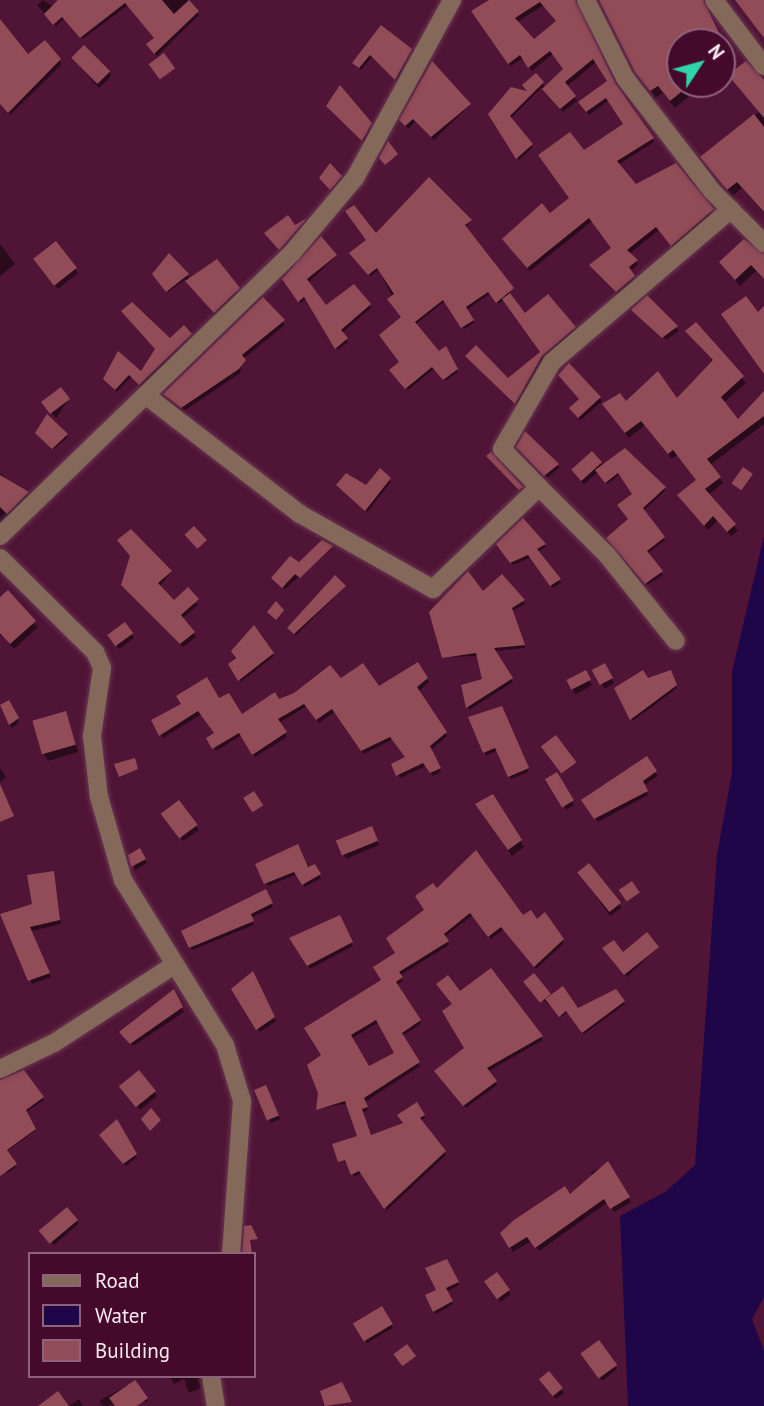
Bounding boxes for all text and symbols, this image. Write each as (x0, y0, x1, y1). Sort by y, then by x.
north arrow (666, 28, 736, 98)
text: N (703, 40, 730, 64)
legend (28, 1252, 256, 1378)
text: Road (95, 1267, 139, 1294)
text: Water (95, 1302, 147, 1329)
text: Building (95, 1337, 170, 1364)

